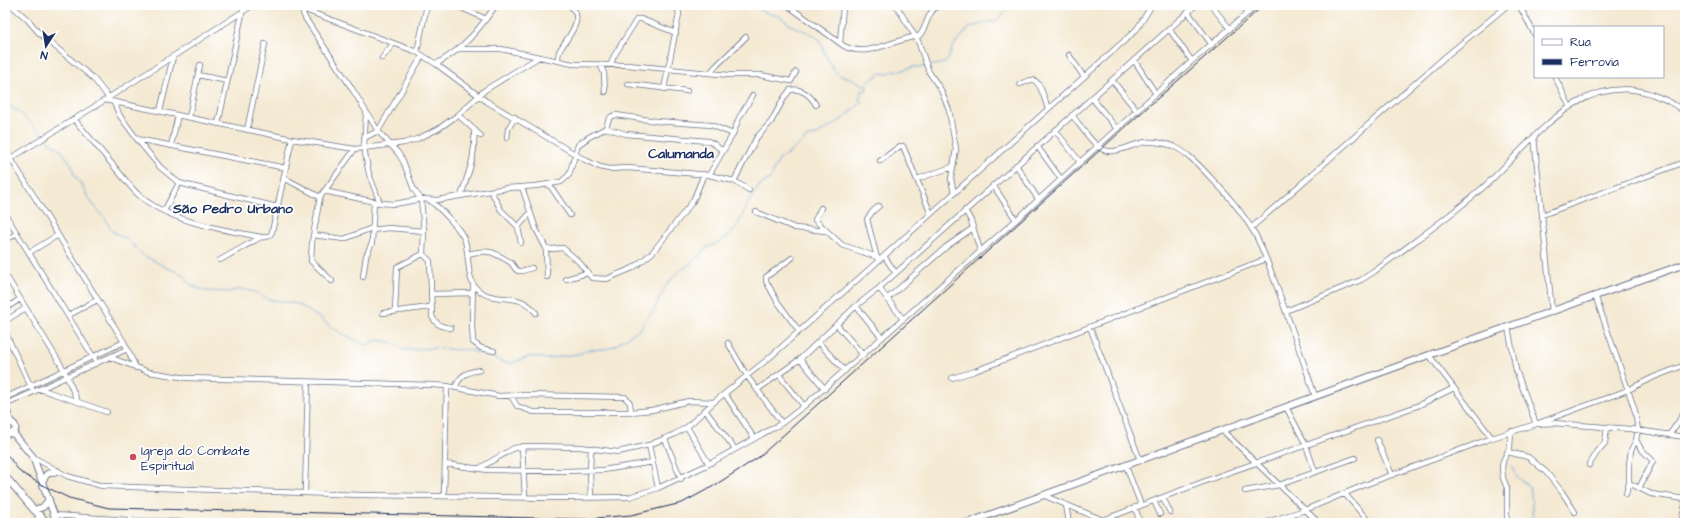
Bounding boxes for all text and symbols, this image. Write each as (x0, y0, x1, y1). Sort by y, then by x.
north arrow (26, 26, 66, 66)
legend (1534, 26, 1664, 78)
text: Rua (1570, 34, 1591, 51)
text: N (39, 47, 49, 63)
text: Ferrovia (1570, 54, 1619, 71)
district label: Calumanda (648, 144, 715, 164)
district label: São Pedro Urbano (172, 199, 293, 219)
place label: Igreja do Combate Espiritual (141, 442, 250, 475)
marker: Igreja do Combate Espiritual (128, 452, 138, 462)

